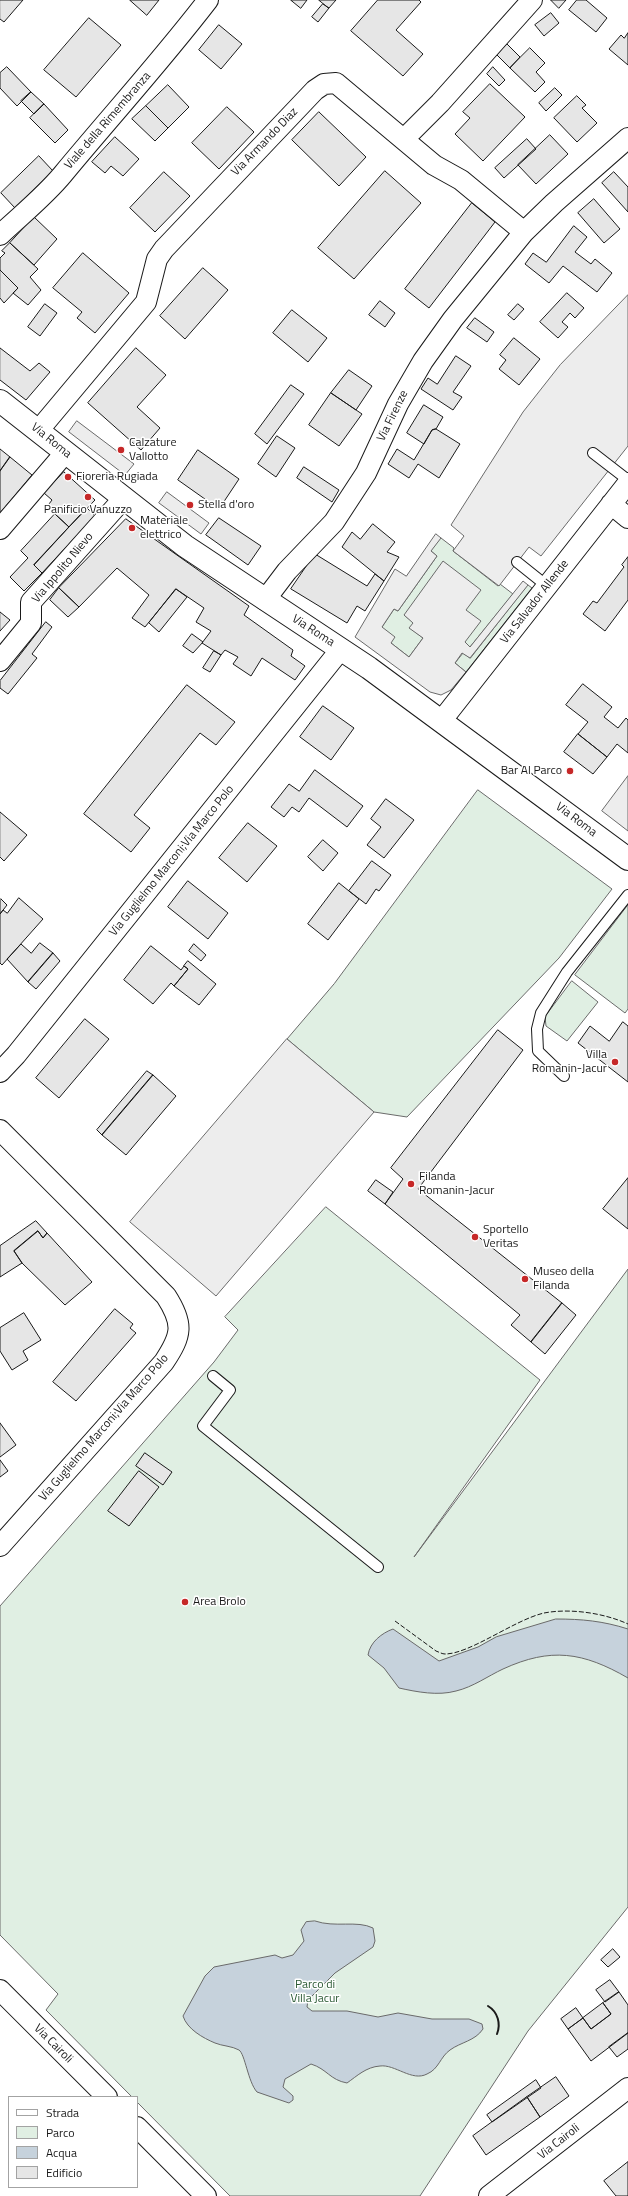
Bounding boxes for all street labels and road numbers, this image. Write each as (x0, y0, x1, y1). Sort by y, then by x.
street label: Viale della Rimembranza (62, 69, 154, 173)
street label: Via Armando Diaz (229, 105, 301, 179)
street label: Via Firenze (374, 388, 412, 444)
street label: Via Roma (28, 420, 74, 462)
street label: Via Ippolito Nievo (29, 530, 97, 606)
street label: Via Salvador Allende (498, 557, 572, 647)
street label: Via Roma (289, 612, 337, 650)
street label: Via Guglielmo Marconi;Via Marco Polo (107, 783, 237, 939)
street label: Via Roma (553, 800, 599, 840)
street label: Via Guglielmo Marconi;Via Marco Polo (36, 1352, 172, 1504)
street label: Via Cairoli (31, 2022, 75, 2066)
street label: Via Cairoli (535, 2121, 583, 2163)

